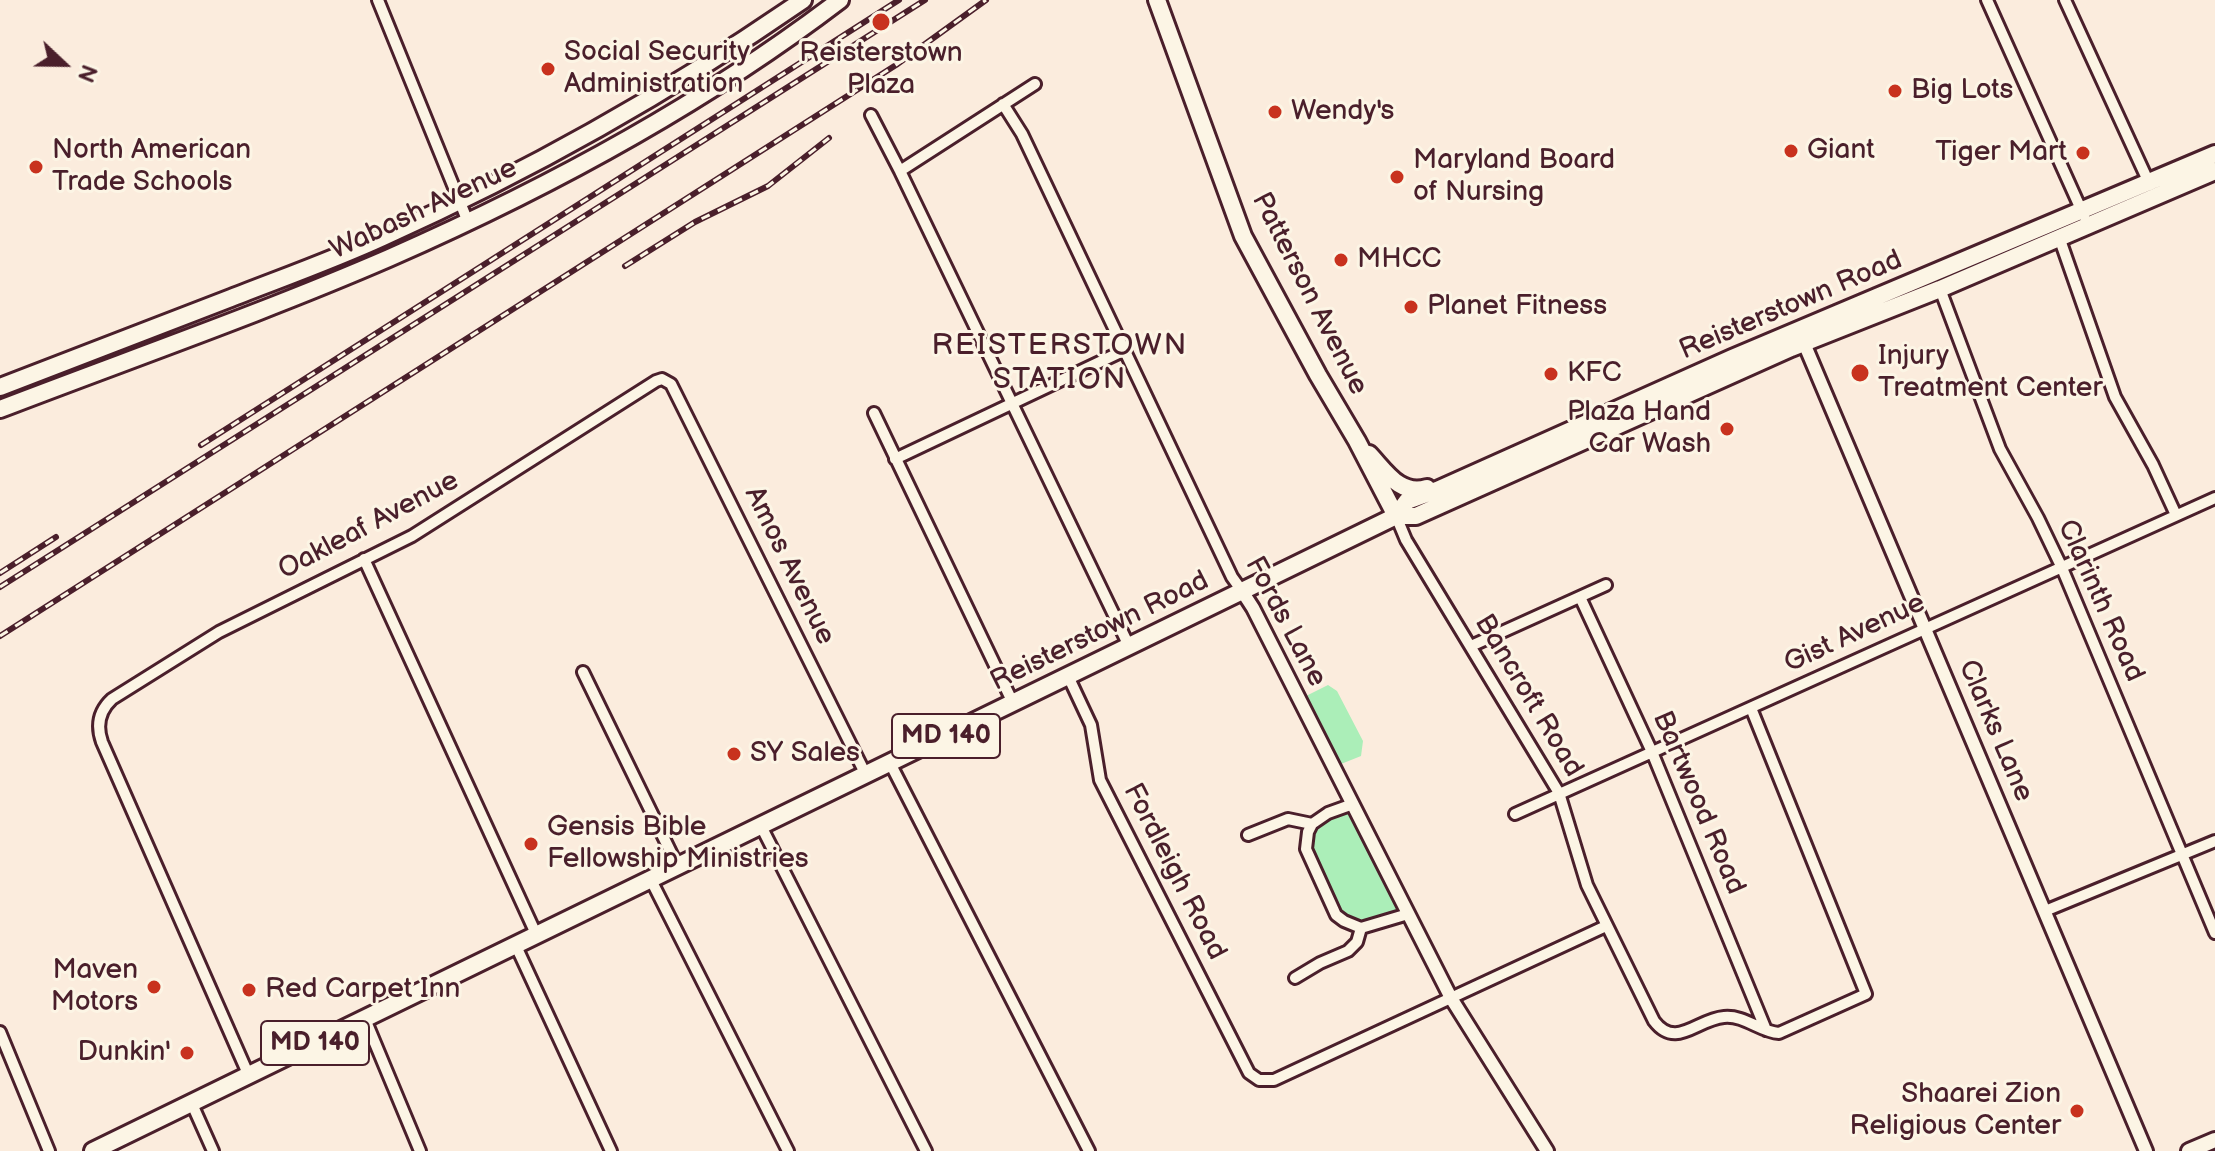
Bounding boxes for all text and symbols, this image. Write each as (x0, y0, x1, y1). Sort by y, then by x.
marker: Reisterstown Plaza (870, 11, 892, 33)
north arrow (24, 24, 104, 104)
place label: Social Security Administration (564, 36, 750, 102)
place label: Reisterstown Plaza (799, 37, 963, 103)
text: N (71, 60, 102, 86)
marker: Social Security Administration (539, 60, 557, 78)
place label: Big Lots (1911, 74, 2013, 108)
marker: Big Lots (1886, 82, 1904, 100)
place label: Wendy's (1291, 95, 1394, 129)
marker: Wendy's (1266, 103, 1284, 121)
place label: North American Trade Schools (52, 134, 251, 200)
place label: Giant (1807, 134, 1875, 168)
place label: Tiger Mart (1935, 136, 2067, 170)
marker: Giant (1782, 142, 1800, 160)
place label: Maryland Board of Nursing (1413, 144, 1615, 210)
marker: Tiger Mart (2074, 144, 2092, 162)
street label: Wabash Avenue (325, 152, 523, 268)
marker: North American Trade Schools (27, 158, 45, 176)
marker: Maryland Board of Nursing (1388, 168, 1406, 186)
street label: Patterson Avenue (1244, 187, 1374, 401)
place label: MHCC (1357, 243, 1441, 277)
street label: Reisterstown Road (1675, 244, 1907, 368)
marker: MHCC (1332, 251, 1350, 269)
place label: Planet Fitness (1427, 290, 1607, 324)
marker: Planet Fitness (1402, 298, 1420, 316)
district label: REISTERSTOWN STATION (932, 328, 1188, 398)
place label: Injury Treatment Center (1878, 340, 2103, 406)
place label: KFC (1567, 357, 1622, 391)
marker: Injury Treatment Center (1849, 362, 1871, 384)
marker: KFC (1542, 365, 1560, 383)
place label: Plaza Hand Car Wash (1567, 396, 1711, 462)
marker: Plaza Hand Car Wash (1718, 420, 1736, 438)
street label: Oakleaf Avenue (273, 464, 465, 588)
street label: Amos Avenue (736, 482, 842, 650)
street label: Clarinth Road (2049, 515, 2151, 687)
street label: Fords Lane (1237, 551, 1333, 693)
street label: Reisterstown Road (985, 565, 1215, 699)
street label: Gist Avenue (1779, 587, 1931, 681)
street label: Bancroft Road (1466, 609, 1590, 783)
street label: Clarks Lane (1950, 655, 2040, 807)
street label: Bartwood Road (1644, 706, 1752, 900)
road number: MD 140 (892, 714, 1000, 758)
place label: SY Sales (750, 737, 860, 771)
marker: SY Sales (725, 745, 743, 763)
street label: Fordleigh Road (1115, 778, 1233, 966)
place label: Gensis Bible Fellowship Ministries (547, 811, 809, 877)
marker: Gensis Bible Fellowship Ministries (522, 835, 540, 853)
place label: Maven Motors (51, 954, 138, 1020)
place label: Red Carpet Inn (265, 973, 460, 1007)
marker: Maven Motors (145, 978, 163, 996)
marker: Red Carpet Inn (240, 981, 258, 999)
road number: MD 140 (261, 1021, 369, 1065)
place label: Dunkin' (77, 1036, 171, 1070)
marker: Dunkin' (178, 1044, 196, 1062)
place label: Shaarei Zion Religious Center (1850, 1078, 2061, 1144)
marker: Shaarei Zion Religious Center (2068, 1102, 2086, 1120)

